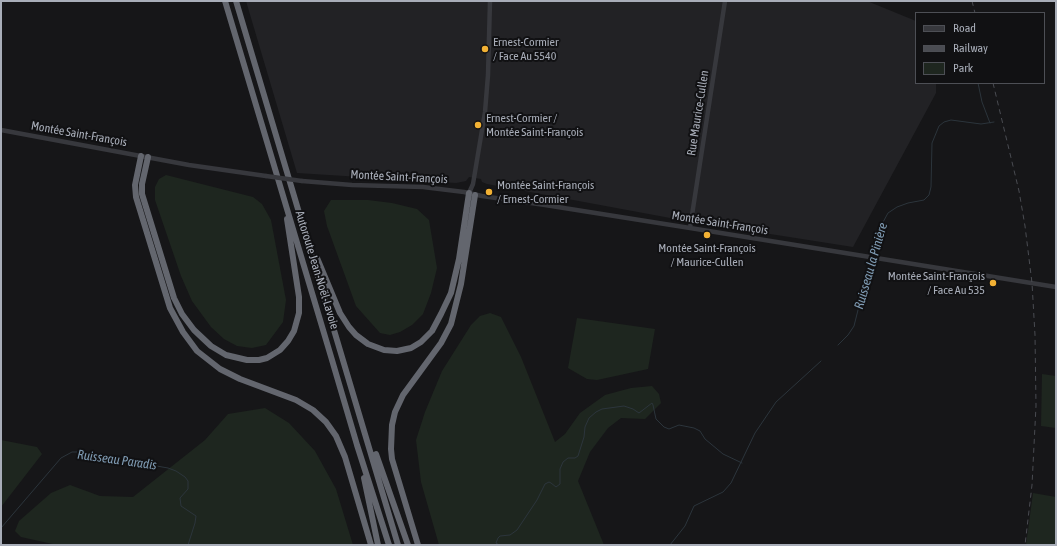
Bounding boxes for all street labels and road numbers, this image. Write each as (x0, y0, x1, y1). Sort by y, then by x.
street label: Rue Maurice-Cullen (684, 69, 712, 157)
street label: Montée Saint-François (30, 118, 128, 150)
street label: Montée Saint-François (350, 167, 448, 187)
street label: Montée Saint-François (671, 208, 769, 238)
street label: Autoroute Jean-Noël-Lavoie (292, 209, 342, 331)

